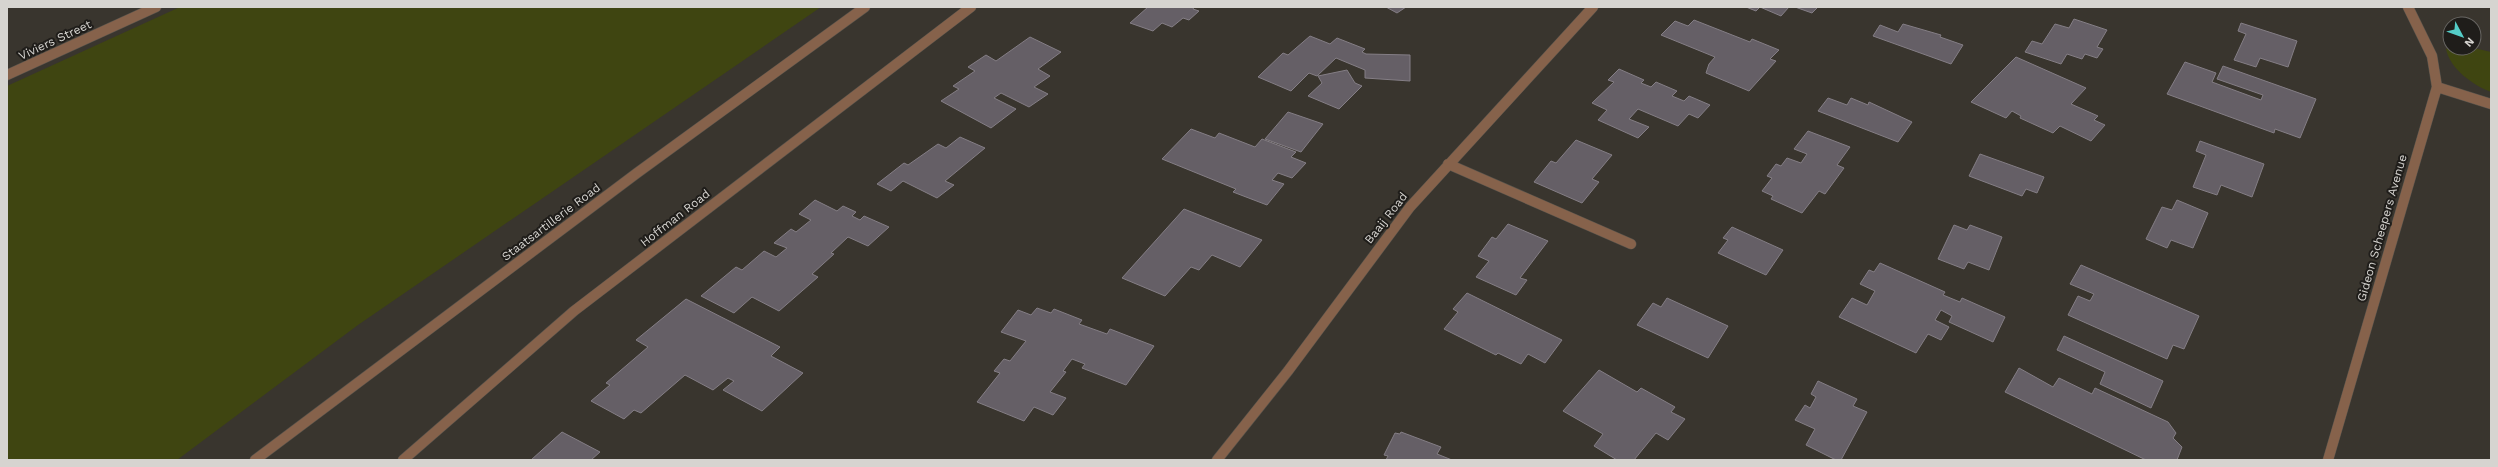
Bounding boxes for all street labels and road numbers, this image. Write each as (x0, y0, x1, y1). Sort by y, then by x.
street label: Viviers Street (16, 17, 94, 63)
street label: Gideon Scheepers Avenue (2354, 153, 2410, 303)
street label: Staatsartillerie Road (499, 180, 603, 264)
street label: Hoffman Road (637, 187, 713, 249)
street label: Baaij Road (1362, 190, 1410, 246)

